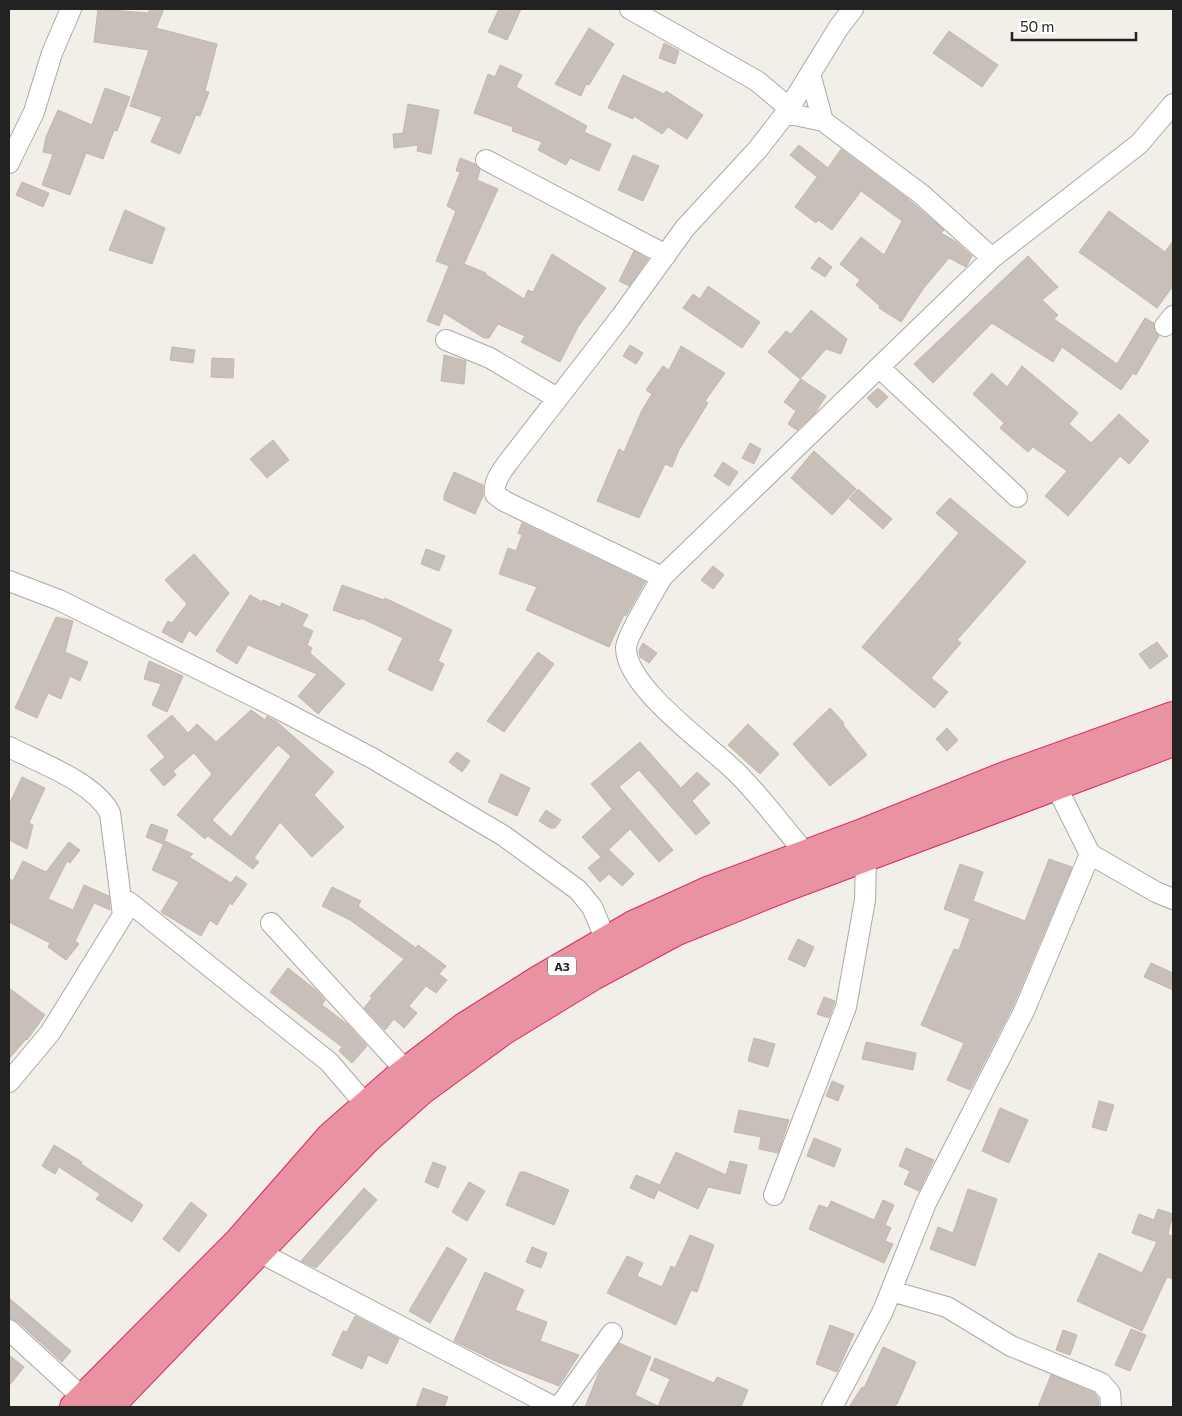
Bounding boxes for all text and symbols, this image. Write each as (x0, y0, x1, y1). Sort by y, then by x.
scale bar (1012, 10, 1136, 42)
text: 50 m (1020, 17, 1054, 35)
road number: A3 (548, 956, 576, 976)

